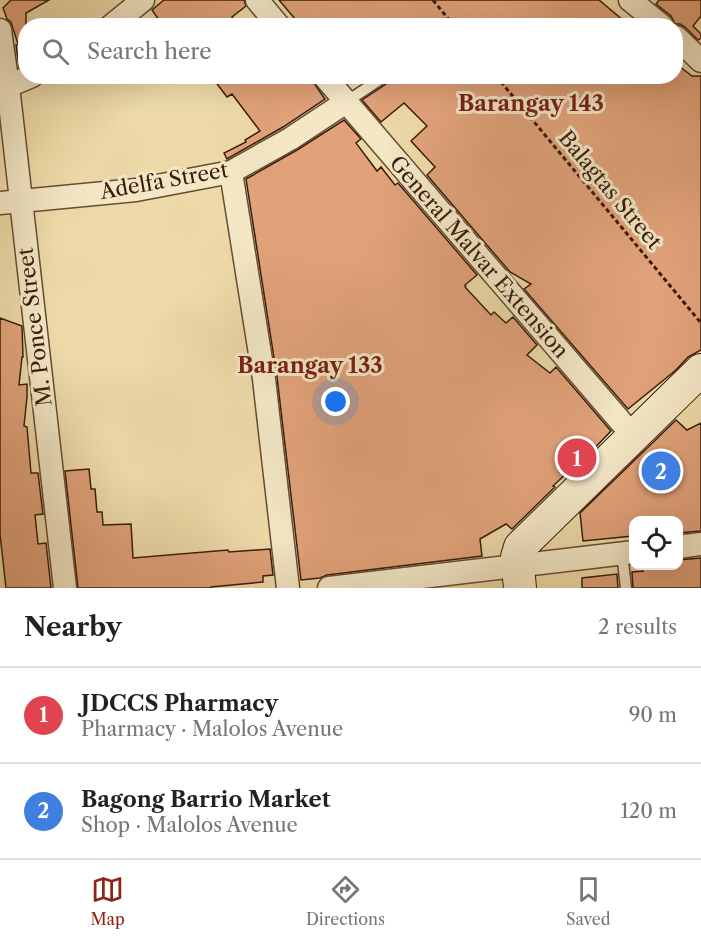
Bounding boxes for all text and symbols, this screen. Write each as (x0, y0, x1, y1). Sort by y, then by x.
search box (18, 18, 683, 84)
icon: search (39, 35, 72, 68)
text: Search here (87, 38, 212, 65)
district label: Barangay 143 (458, 90, 604, 117)
street label: Balagtas Street (554, 125, 668, 254)
street label: General Malvar Extension (385, 150, 574, 363)
street label: Adelfa Street (97, 157, 230, 204)
street label: M. Ponce Street (12, 246, 57, 408)
district label: Barangay 133 (237, 352, 383, 379)
your location (321, 387, 350, 416)
pin: 1 (558, 436, 596, 480)
pin: 2 (642, 448, 680, 494)
map controls (629, 516, 683, 570)
button: locate (629, 516, 683, 570)
text: Nearby (24, 611, 122, 643)
text: 2 results (598, 615, 677, 639)
text: JDCCS Pharmacy (81, 690, 278, 717)
text: 1 (39, 703, 48, 727)
text: 90 m (629, 703, 677, 727)
text: Pharmacy · Malolos Avenue (81, 717, 343, 741)
text: Bagong Barrio Market (81, 786, 330, 813)
text: 2 (38, 799, 49, 823)
text: 120 m (620, 799, 677, 823)
text: Shop · Malolos Avenue (81, 813, 298, 837)
tab: Map (91, 873, 125, 929)
tab: Directions (306, 873, 385, 929)
tab: Saved (566, 873, 610, 929)

